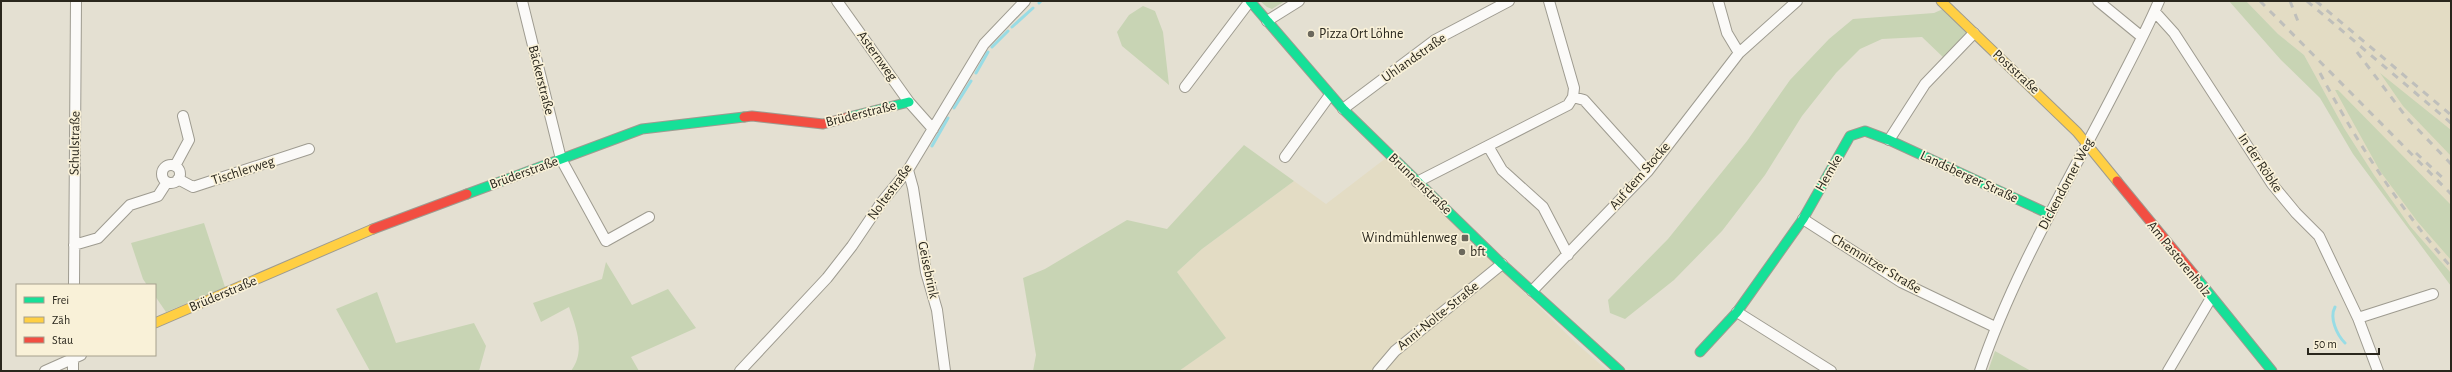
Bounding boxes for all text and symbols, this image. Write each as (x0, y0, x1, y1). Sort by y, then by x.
place label: Pizza Ort Löhne (1319, 27, 1404, 41)
street label: Asternweg (854, 28, 900, 84)
marker: Pizza Ort Löhne (1306, 29, 1316, 39)
street label: Uhlandstraße (1379, 31, 1449, 85)
street label: Bäckerstraße (526, 44, 556, 116)
street label: Poststraße (1990, 47, 2042, 97)
street label: Brüderstraße (824, 99, 898, 129)
street label: Schulstraße (67, 111, 83, 175)
street label: In der Röbke (2235, 131, 2285, 195)
street label: Dickendorner Weg (2036, 136, 2096, 232)
street label: Auf dem Stocke (1607, 140, 1673, 212)
street label: Landsberger Straße (1918, 148, 2020, 206)
street label: Brunnenstraße (1386, 151, 1454, 217)
street label: Hemke (1813, 152, 1845, 194)
street label: Tischlerweg (210, 154, 276, 188)
street label: Brüderstraße (488, 154, 560, 192)
street label: Noltestraße (865, 162, 915, 222)
street label: Am Pastorenholz (2144, 219, 2214, 300)
place label: Windmühlenweg (1362, 231, 1457, 245)
street label: Chemnitzer Straße (1829, 232, 1923, 296)
marker: Windmühlenweg (1460, 233, 1470, 243)
street label: Geisebrink (915, 240, 941, 301)
place label: bft (1470, 245, 1486, 259)
marker: bft (1457, 247, 1467, 257)
street label: Brüderstraße (187, 273, 259, 315)
street label: Anni-Nolte-Straße (1395, 279, 1481, 353)
legend (16, 284, 156, 356)
text: Frei (52, 294, 69, 306)
text: Zäh (52, 314, 70, 326)
scale bar (2308, 330, 2379, 356)
text: Stau (52, 334, 73, 346)
text: 50 m (2314, 338, 2337, 350)

